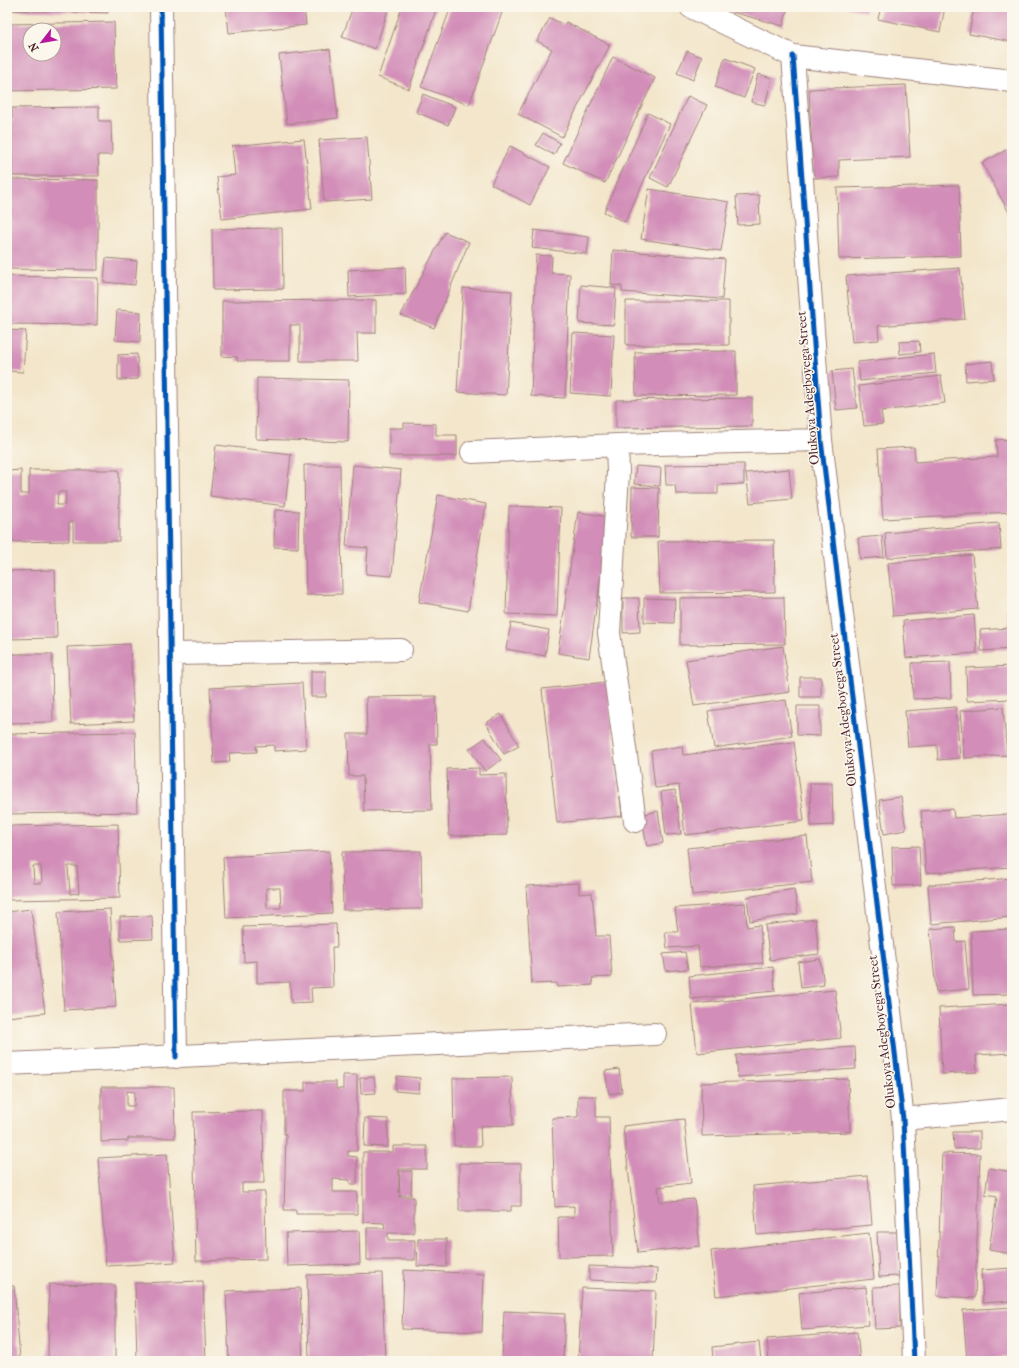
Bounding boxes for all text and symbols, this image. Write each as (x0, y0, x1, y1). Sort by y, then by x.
north arrow (22, 22, 62, 62)
text: N (26, 39, 42, 54)
street label: Olukoya Adegboyega Street (793, 310, 822, 466)
street label: Olukoya Adegboyega Street (826, 632, 859, 787)
street label: Olukoya Adegboyega Street (865, 954, 898, 1109)

